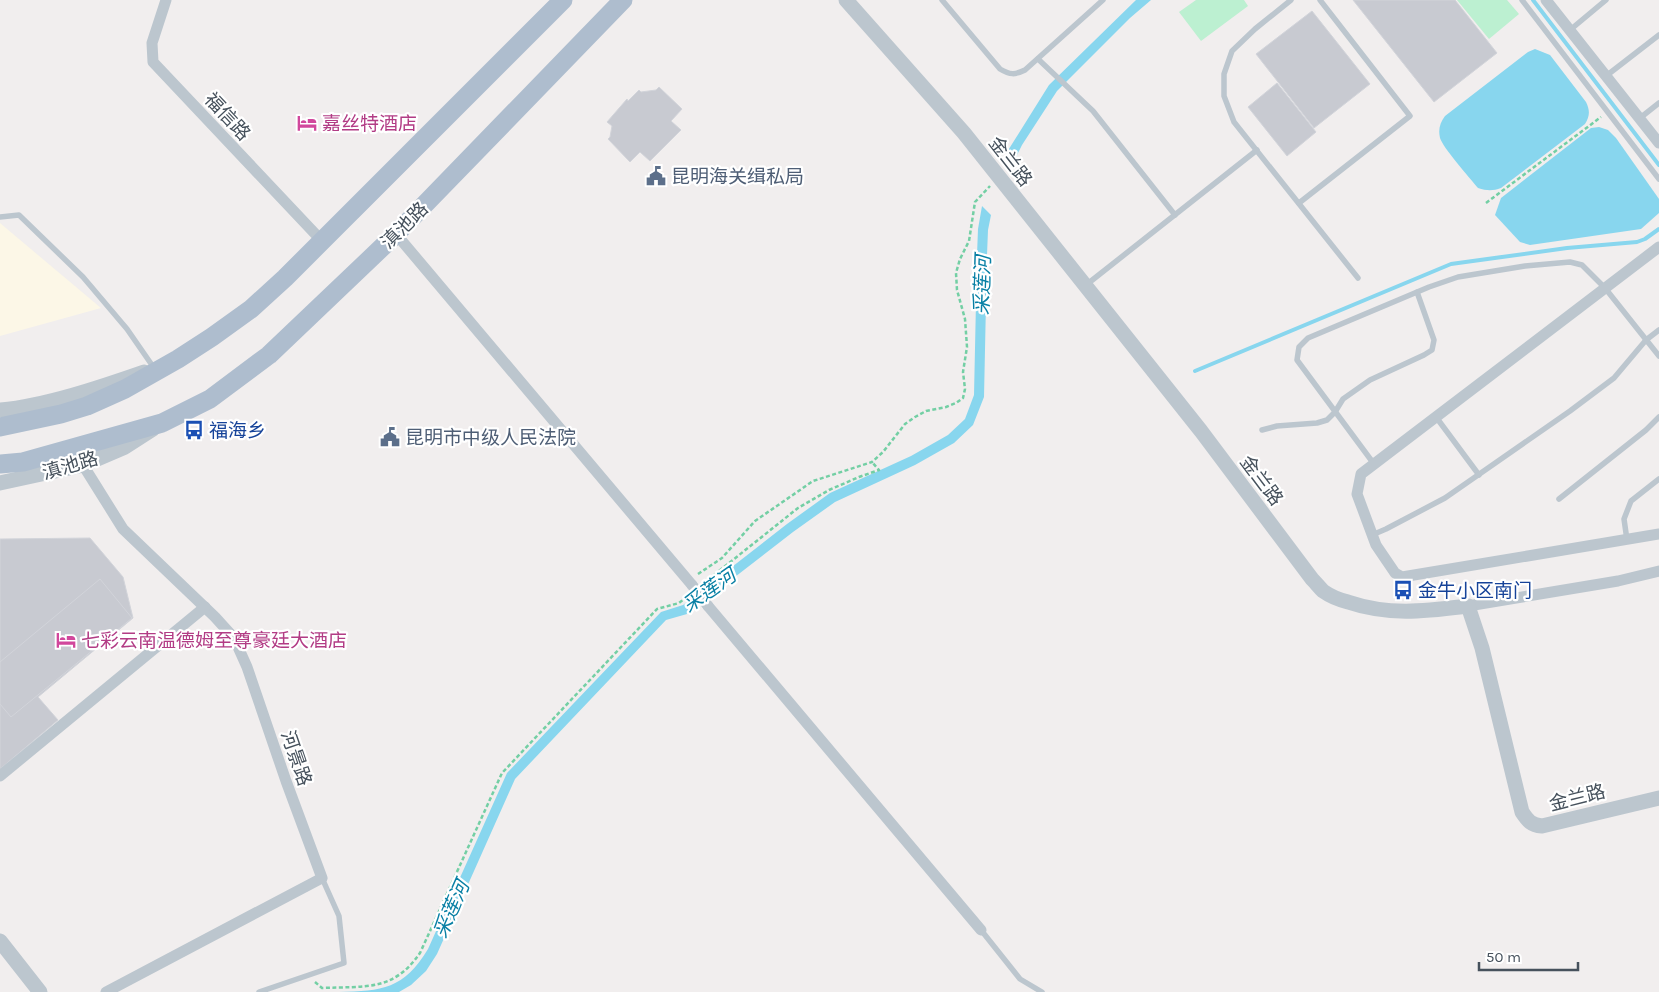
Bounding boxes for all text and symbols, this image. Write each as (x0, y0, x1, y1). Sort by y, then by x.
street label: 福信路 (200, 88, 255, 145)
hotel icon: 嘉丝特酒店 (296, 112, 318, 134)
place label: 嘉丝特酒店 (322, 113, 417, 135)
street label: 金兰路 (984, 132, 1036, 191)
public building icon: 昆明海关缉私局 (645, 165, 667, 187)
place label: 昆明海关缉私局 (671, 166, 804, 188)
street label: 滇池路 (377, 198, 433, 254)
water label: 采莲河 (970, 251, 995, 315)
bus stop icon: 福海乡 (183, 419, 205, 441)
place label: 福海乡 (209, 420, 266, 442)
public building icon: 昆明市中级人民法院 (379, 426, 401, 448)
place label: 昆明市中级人民法院 (405, 427, 576, 449)
street label: 滇池路 (40, 448, 101, 484)
street label: 金兰路 (1235, 451, 1287, 510)
water label: 采莲河 (678, 561, 744, 617)
bus stop icon: 金牛小区南门 (1392, 579, 1414, 601)
place label: 金牛小区南门 (1418, 580, 1532, 602)
hotel icon: 七彩云南温德姆至尊豪廷大酒店 (55, 629, 77, 651)
place label: 七彩云南温德姆至尊豪廷大酒店 (81, 630, 347, 652)
street label: 河景路 (276, 728, 316, 789)
street label: 金兰路 (1547, 780, 1608, 816)
water label: 采莲河 (429, 873, 476, 941)
scale bar (1479, 940, 1578, 972)
text: 50 m (1486, 948, 1521, 966)

